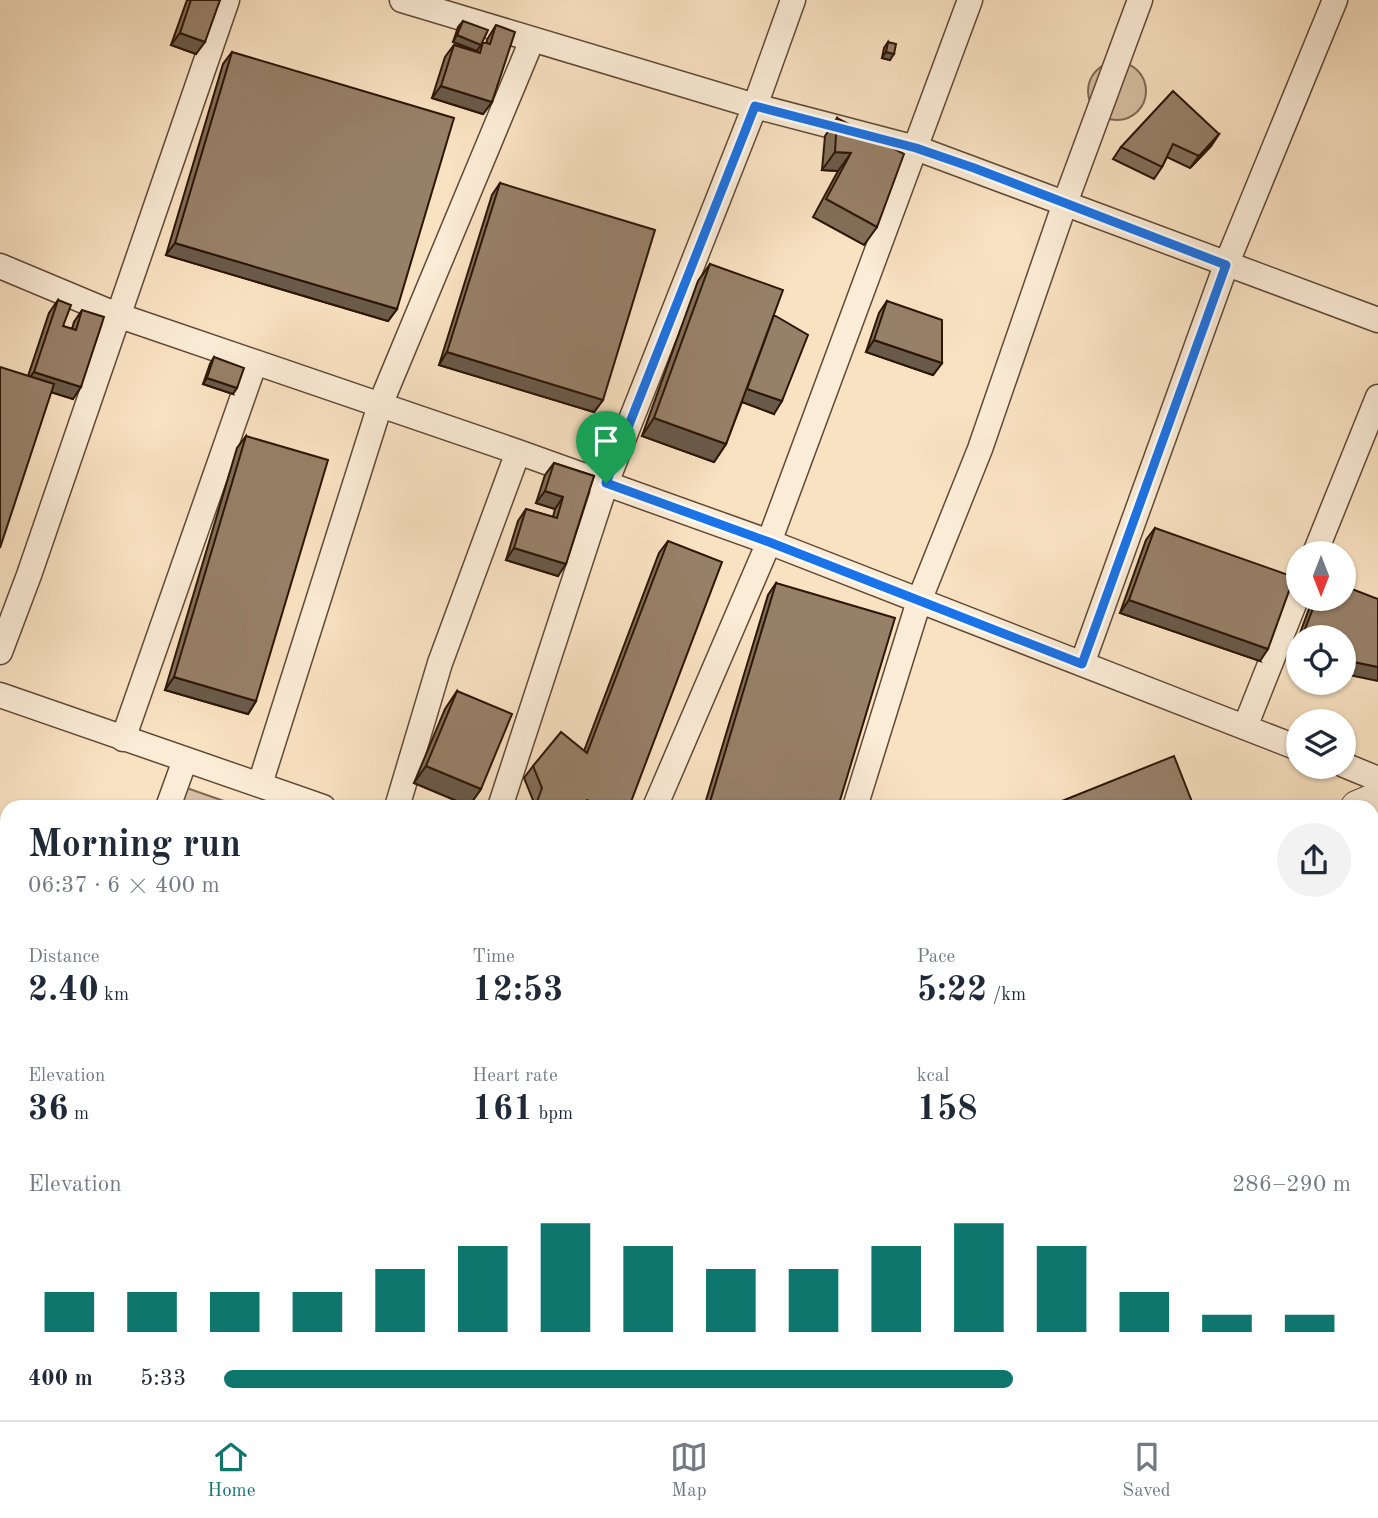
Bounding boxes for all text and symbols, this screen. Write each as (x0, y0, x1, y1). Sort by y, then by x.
pin (576, 411, 636, 483)
icon: arrive (587, 422, 625, 460)
north arrow (1286, 541, 1356, 611)
map controls (1286, 541, 1356, 779)
button: locate (1286, 625, 1356, 695)
button: layers (1286, 709, 1356, 779)
button: share (1277, 823, 1351, 897)
text: Morning run (28, 827, 241, 865)
text: 06:37 · 6 × 400 m (28, 874, 220, 897)
text: Distance (28, 948, 100, 967)
text: Time (472, 948, 515, 967)
text: Pace (917, 948, 955, 967)
text: 2.40 (28, 973, 99, 1008)
text: 12:53 (472, 973, 563, 1008)
text: 5:22 (917, 973, 987, 1008)
text: km (99, 986, 129, 1005)
text: /km (987, 986, 1026, 1005)
text: Elevation (28, 1067, 105, 1086)
text: Heart rate (472, 1067, 558, 1086)
text: kcal (917, 1067, 949, 1086)
text: 36 (28, 1092, 69, 1127)
text: 161 (472, 1092, 533, 1127)
text: 158 (917, 1092, 978, 1127)
text: m (69, 1105, 89, 1124)
text: bpm (533, 1105, 573, 1124)
text: Elevation (28, 1173, 122, 1196)
text: 286–290 m (1232, 1173, 1351, 1196)
text: 400 m (28, 1367, 93, 1390)
text: 5:33 (140, 1367, 186, 1390)
tab: Home (207, 1438, 255, 1503)
tab: Map (670, 1438, 708, 1503)
tab: Saved (1122, 1438, 1171, 1503)

